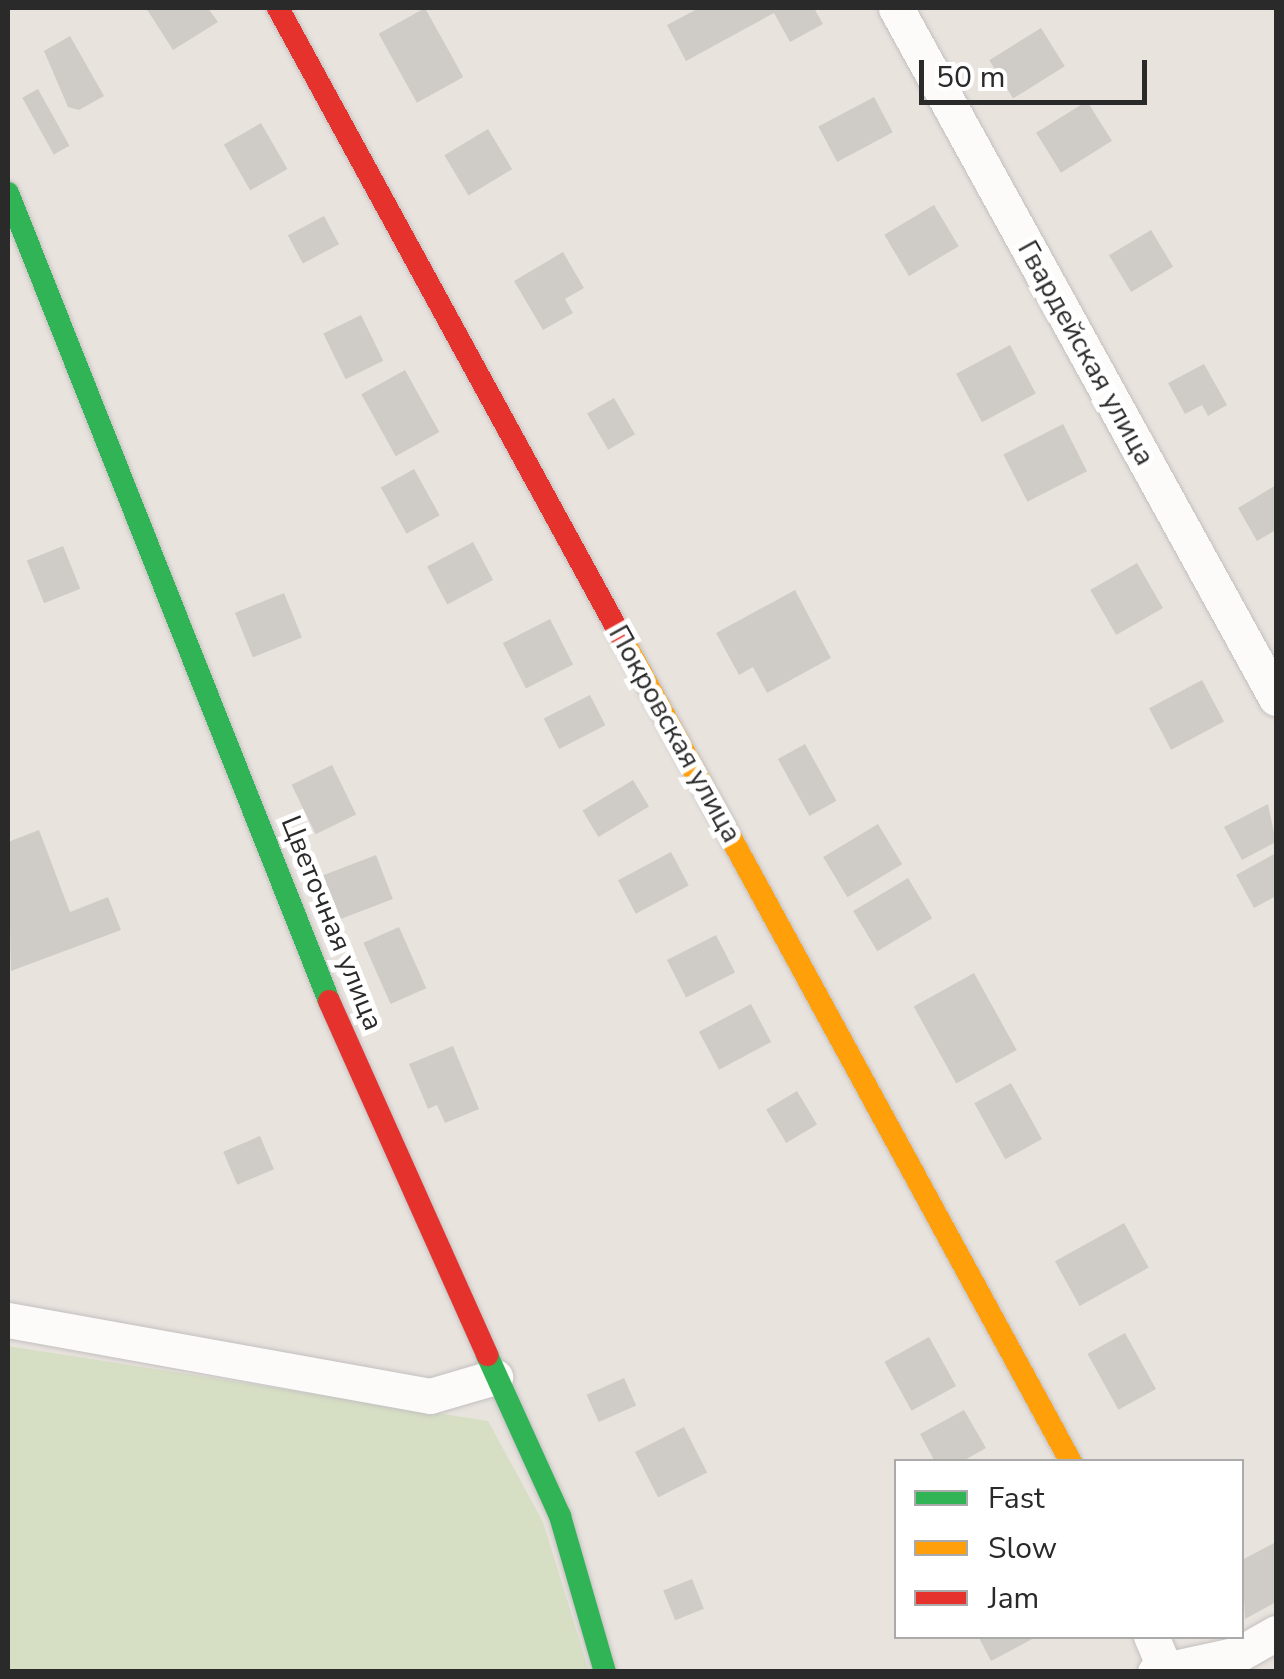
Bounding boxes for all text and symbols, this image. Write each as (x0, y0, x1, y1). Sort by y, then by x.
scale bar (924, 40, 1152, 102)
text: 50 m (936, 57, 1005, 98)
street label: Гвардейская улица (1010, 235, 1162, 471)
street label: Покровская улица (601, 620, 749, 848)
street label: Цветочная улица (274, 811, 390, 1035)
legend (894, 1459, 1244, 1639)
text: Fast (988, 1478, 1045, 1519)
text: Slow (988, 1528, 1057, 1569)
text: Jam (988, 1578, 1039, 1619)

